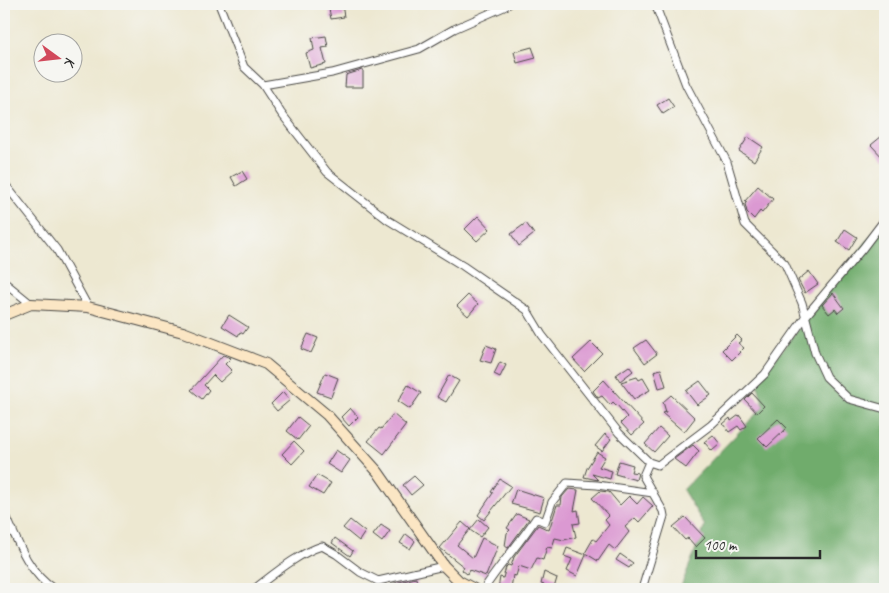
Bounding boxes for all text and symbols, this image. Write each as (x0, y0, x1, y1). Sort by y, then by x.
north arrow (32, 32, 82, 82)
text: K (60, 56, 79, 70)
scale bar (696, 528, 820, 560)
text: 100 m (704, 536, 738, 555)

